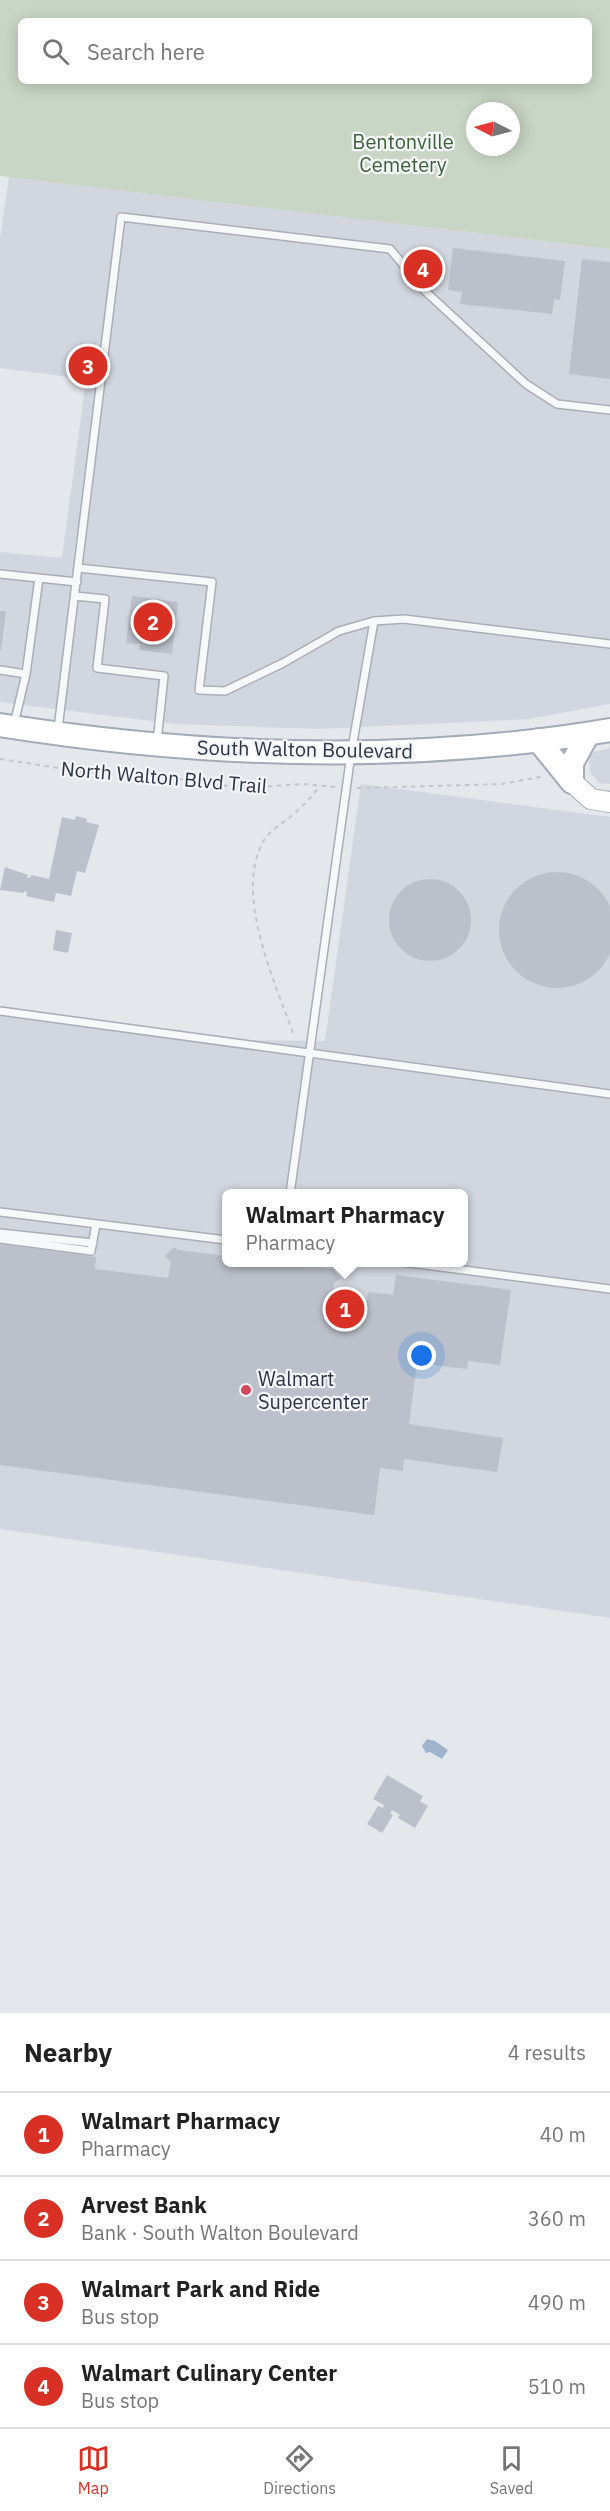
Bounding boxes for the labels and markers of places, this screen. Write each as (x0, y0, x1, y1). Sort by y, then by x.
pin: 4 (404, 246, 442, 292)
pin: 3 (68, 344, 107, 388)
pin: 2 (134, 600, 172, 644)
pin: 1 (326, 1286, 364, 1332)
place label: Walmart Supercenter (258, 1365, 368, 1415)
marker: Walmart Supercenter (239, 1383, 253, 1397)

